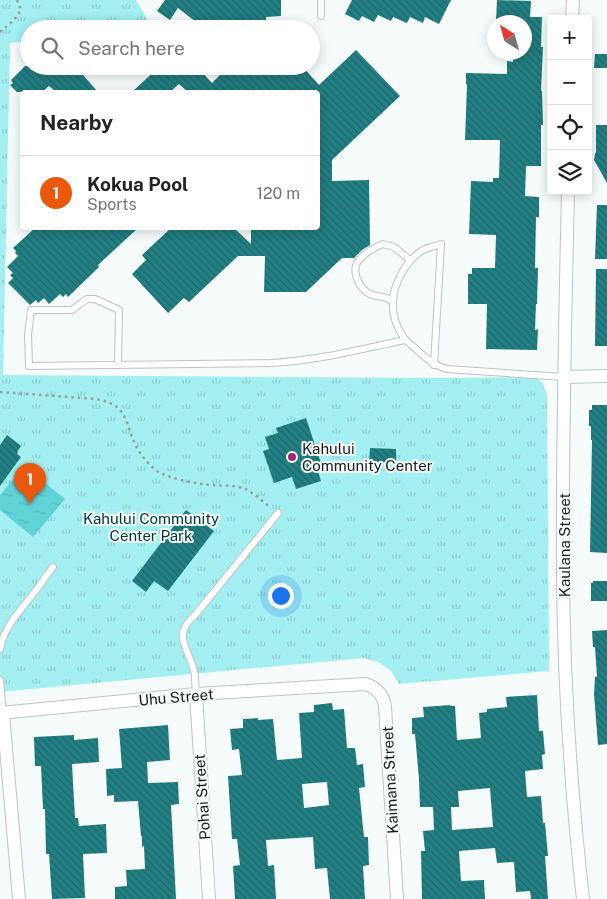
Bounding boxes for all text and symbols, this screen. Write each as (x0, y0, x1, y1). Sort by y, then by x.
north arrow (487, 15, 532, 60)
map controls (547, 15, 592, 195)
button: + (547, 15, 592, 60)
search box (20, 20, 320, 75)
icon: search (38, 34, 66, 62)
text: Search here (78, 37, 185, 59)
button: − (547, 60, 592, 105)
button: locate (547, 105, 592, 150)
text: Nearby (40, 110, 113, 135)
button: layers (547, 150, 592, 195)
text: Kokua Pool (87, 173, 188, 195)
text: 1 (53, 184, 59, 203)
text: 120 m (256, 184, 300, 203)
text: Sports (87, 195, 137, 214)
place label: Kahului Community Center (302, 440, 433, 474)
marker: Kahului Community Center (286, 451, 298, 463)
pin: 1 (14, 463, 46, 504)
street label: Kaulana Street (556, 493, 573, 597)
park label: Kahului Community Center Park (83, 510, 219, 544)
your location (268, 583, 294, 609)
street label: Uhu Street (138, 685, 214, 709)
street label: Kaimana Street (379, 726, 401, 834)
street label: Pohai Street (191, 753, 213, 840)

